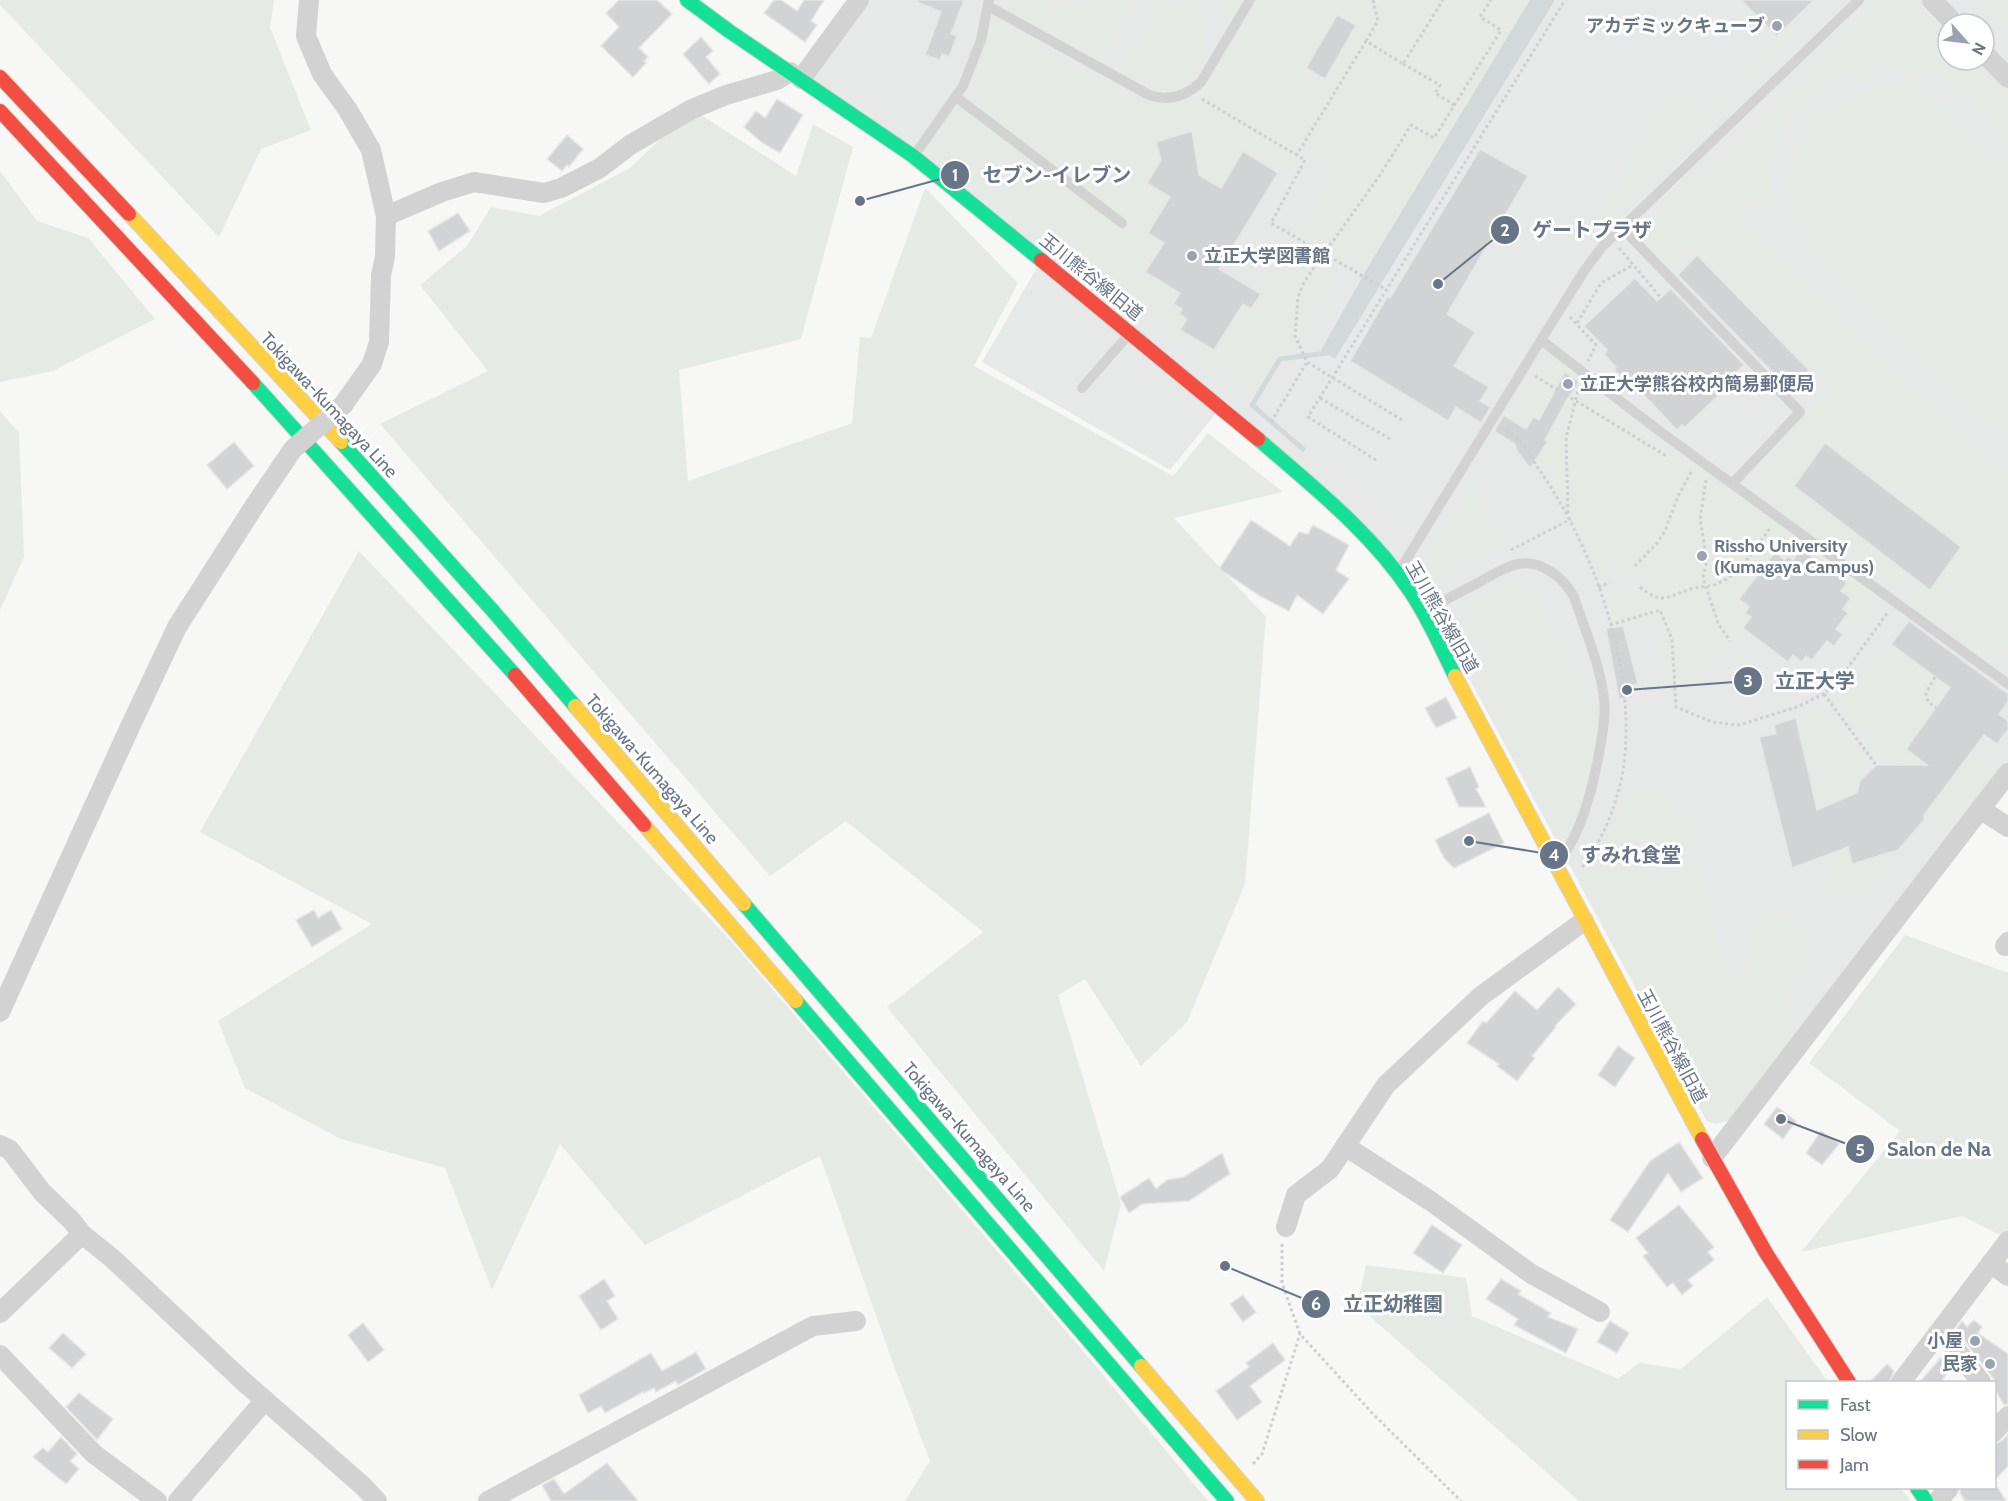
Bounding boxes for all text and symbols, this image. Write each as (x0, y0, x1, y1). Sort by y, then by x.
north arrow (1936, 12, 1996, 72)
place label: アカデミックキューブ (1586, 15, 1765, 37)
marker: アカデミックキューブ (1770, 19, 1784, 33)
text: N (1968, 39, 1990, 58)
callout: セブン-イレブン (940, 156, 1143, 194)
text: セブン-イレブン (983, 163, 1131, 187)
text: 1 (952, 164, 958, 186)
callout: ゲートプラザ (1490, 211, 1664, 249)
text: ゲートプラザ (1532, 218, 1652, 242)
text: 2 (1500, 219, 1510, 241)
street label: 玉川熊谷線旧道 (1035, 229, 1147, 325)
place label: 立正大学図書館 (1204, 245, 1330, 267)
marker: 立正大学図書館 (1185, 249, 1199, 263)
street label: Tokigawa-Kumagaya Line (256, 328, 402, 482)
place label: 立正大学熊谷校内簡易郵便局 (1580, 373, 1814, 395)
marker: 立正大学熊谷校内簡易郵便局 (1561, 377, 1575, 391)
place label: Rissho University (Kumagaya Campus) (1714, 535, 1874, 578)
marker: Rissho University (Kumagaya Campus) (1695, 549, 1709, 563)
street label: 玉川熊谷線旧道 (1401, 557, 1483, 677)
callout: 立正大学 (1733, 662, 1867, 700)
text: 立正大学 (1775, 669, 1855, 693)
text: 3 (1743, 670, 1753, 692)
street label: Tokigawa-Kumagaya Line (581, 690, 723, 848)
callout: すみれ食堂 (1539, 836, 1693, 874)
text: すみれ食堂 (1581, 843, 1681, 867)
text: 4 (1548, 844, 1560, 866)
street label: 玉川熊谷線旧道 (1633, 985, 1711, 1107)
street label: Tokigawa-Kumagaya Line (898, 1058, 1040, 1216)
callout: Salon de Na (1845, 1130, 2003, 1168)
text: Salon de Na (1887, 1137, 1991, 1161)
text: 5 (1855, 1139, 1865, 1161)
callout: 立正幼稚園 (1301, 1285, 1455, 1323)
text: 立正幼稚園 (1343, 1292, 1443, 1316)
text: 6 (1311, 1293, 1321, 1315)
place label: 小屋 (1927, 1330, 1963, 1352)
marker: 小屋 (1968, 1334, 1982, 1348)
place label: 民家 (1942, 1353, 1978, 1375)
marker: 民家 (1983, 1357, 1997, 1371)
legend (1786, 1381, 1996, 1489)
text: Fast (1840, 1394, 1871, 1416)
text: Slow (1840, 1424, 1877, 1446)
text: Jam (1839, 1454, 1869, 1476)

